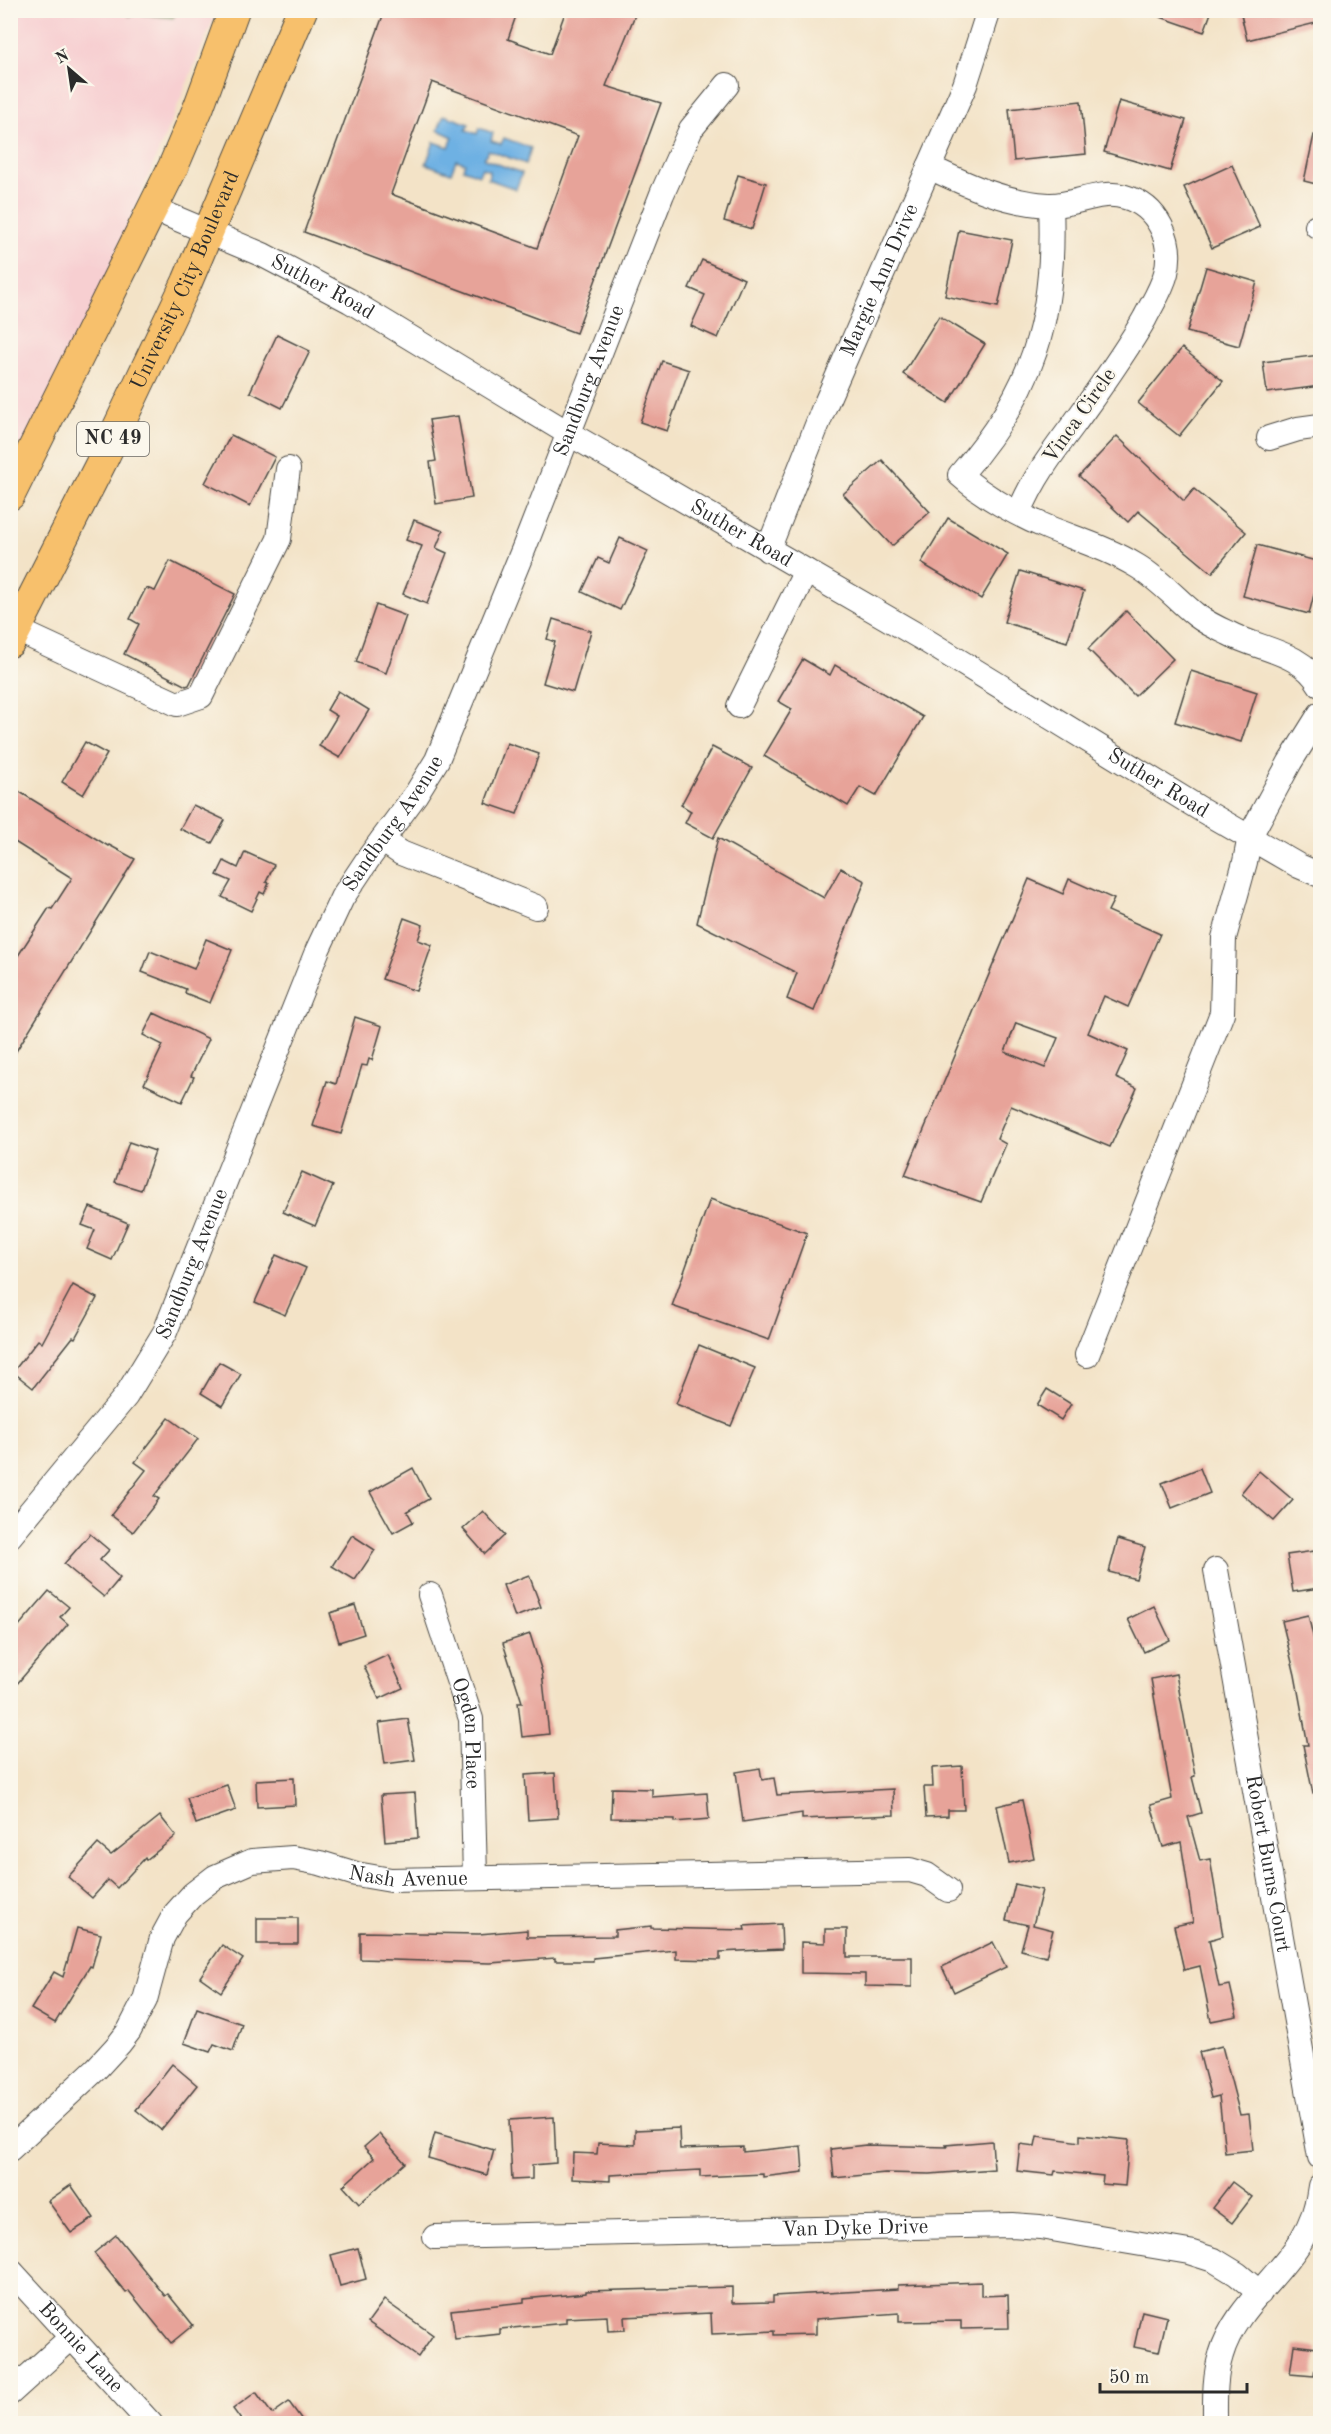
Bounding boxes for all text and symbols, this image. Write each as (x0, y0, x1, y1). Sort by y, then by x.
north arrow (39, 39, 99, 99)
text: N (53, 47, 73, 68)
street label: University City Boulevard (127, 168, 243, 393)
street label: Margie Ann Drive (837, 201, 922, 360)
street label: Suther Road (268, 251, 378, 324)
street label: Sandburg Avenue (550, 302, 628, 459)
street label: Vinca Circle (1040, 365, 1120, 467)
road number: NC 49 (77, 422, 149, 456)
street label: Suther Road (687, 496, 796, 571)
street label: Suther Road (1104, 744, 1212, 822)
street label: Sandburg Avenue (339, 752, 447, 895)
street label: Sandburg Avenue (152, 1186, 232, 1343)
street label: Ogden Place (447, 1675, 483, 1789)
street label: Robert Burns Court (1242, 1773, 1294, 1954)
street label: Nash Avenue (347, 1862, 468, 1891)
street label: Van Dyke Drive (781, 2216, 928, 2240)
street label: Bonnie Lane (35, 2298, 127, 2397)
scale bar (1100, 2356, 1247, 2394)
text: 50 m (1109, 2369, 1149, 2387)

